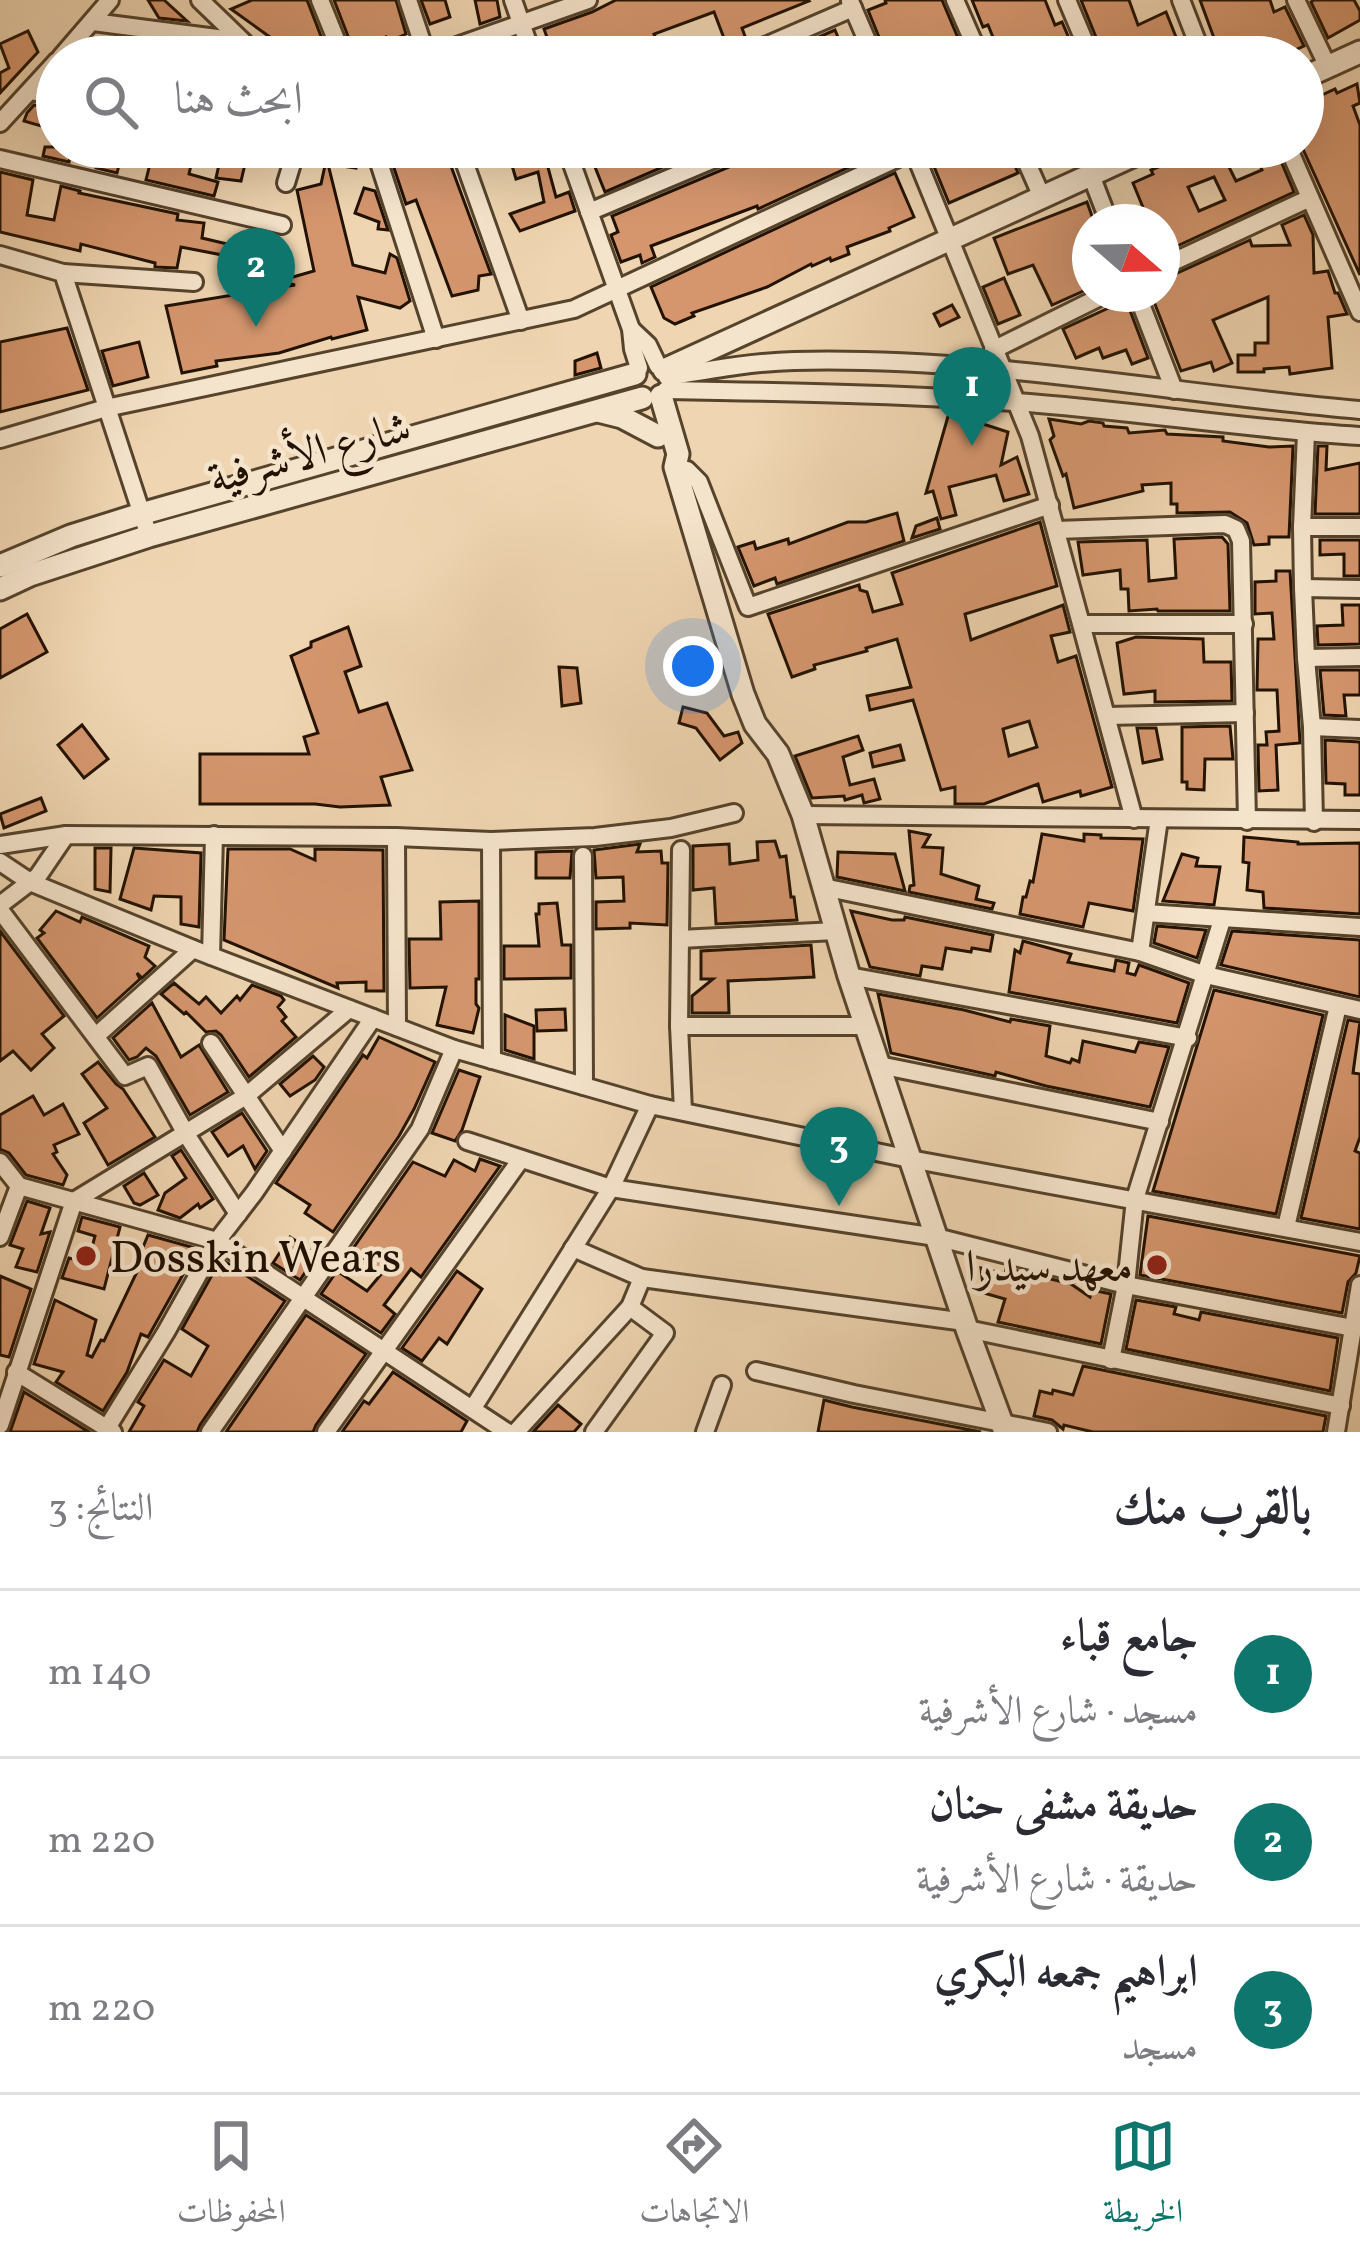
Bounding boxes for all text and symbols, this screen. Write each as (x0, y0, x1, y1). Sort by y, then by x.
search box (36, 36, 1324, 168)
icon: search (78, 69, 144, 135)
text: ابحث هنا (174, 70, 303, 133)
north arrow (1072, 204, 1180, 312)
pin: 2 (217, 228, 295, 327)
pin: 1 (933, 347, 1011, 446)
street label: شارع الأشرفية (201, 396, 419, 515)
your location (663, 636, 723, 696)
pin: 3 (800, 1107, 878, 1206)
place label: Dosskin Wears (110, 1229, 401, 1292)
place label: معهد سيدرا (966, 1238, 1133, 1301)
marker: Dosskin Wears (73, 1243, 99, 1269)
marker: معهد سيدرا (1144, 1252, 1170, 1278)
text: بالقرب منك (1113, 1474, 1312, 1545)
text: النتائج: 3 (48, 1483, 154, 1537)
text: جامع قباء (1060, 1607, 1198, 1670)
text: 140 m (48, 1647, 151, 1701)
text: 1 (1265, 1647, 1281, 1701)
text: مسجد · شارع الأشرفية (918, 1686, 1198, 1740)
text: حديقة مشفى حنان (929, 1775, 1198, 1838)
text: 220 m (48, 1815, 155, 1869)
text: 2 (1263, 1815, 1283, 1869)
text: حديقة · شارع الأشرفية (916, 1854, 1198, 1908)
text: ابراهيم جمعه البكري (934, 1943, 1198, 2006)
text: 220 m (48, 1983, 155, 2037)
text: 3 (1263, 1983, 1283, 2037)
text: مسجد (1121, 2022, 1198, 2076)
tab: المحفوظات (177, 2113, 286, 2243)
tab: الاتجاهات (639, 2113, 749, 2243)
tab: الخريطة (1103, 2113, 1183, 2243)

